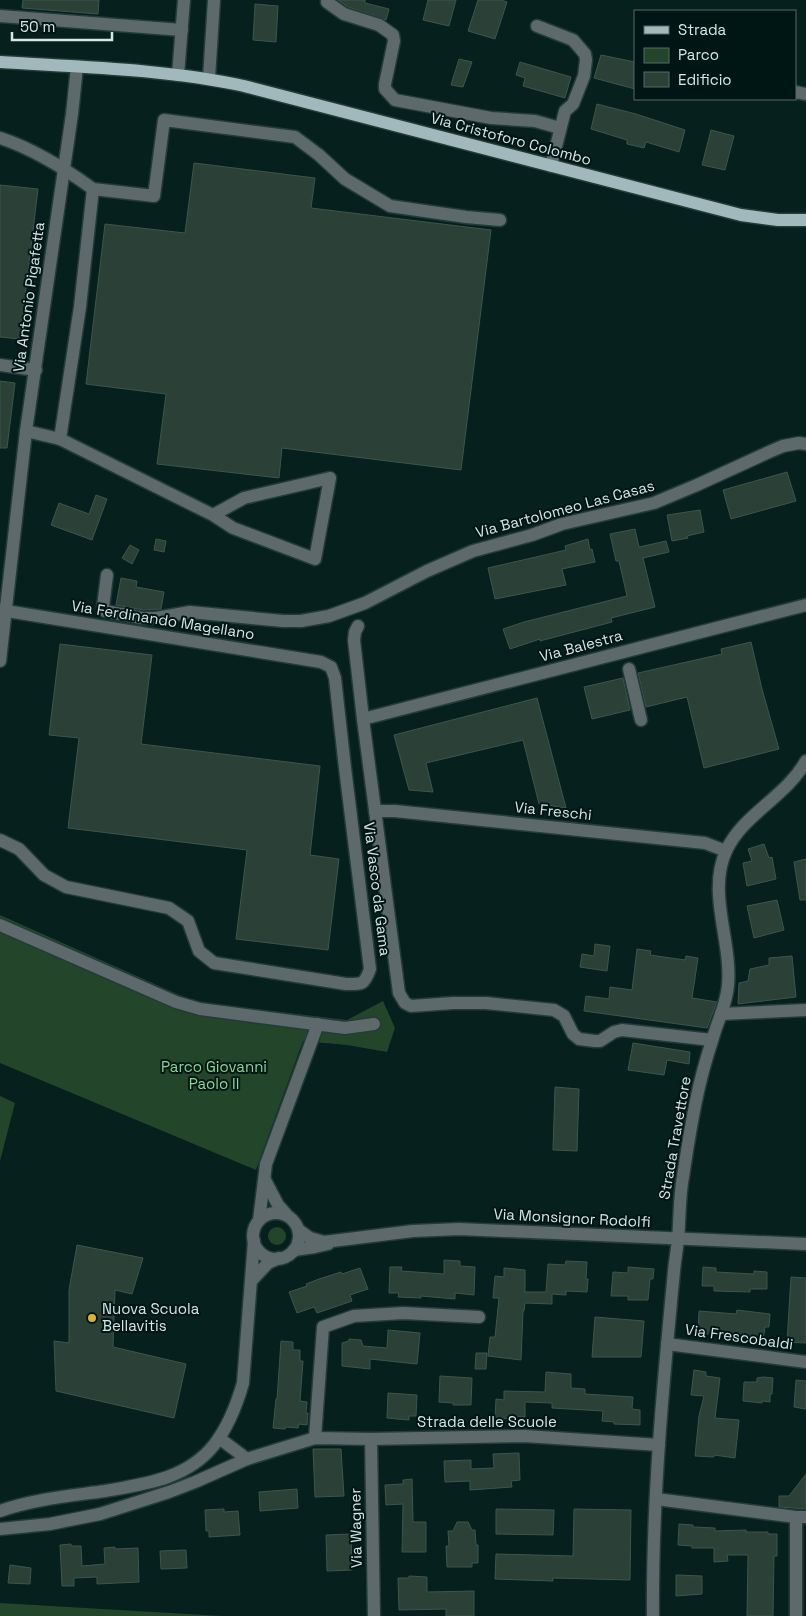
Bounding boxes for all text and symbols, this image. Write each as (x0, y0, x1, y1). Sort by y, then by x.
scale bar (12, 10, 112, 42)
legend (634, 10, 796, 100)
text: 50 m (20, 17, 55, 36)
text: Strada (678, 20, 727, 39)
text: Parco (678, 45, 719, 64)
text: Edificio (678, 70, 732, 89)
street label: Via Cristoforo Colombo (429, 108, 594, 169)
street label: Via Antonio Pigafetta (9, 220, 49, 373)
street label: Via Bartolomeo Las Casas (473, 475, 656, 542)
street label: Via Ferdinando Magellano (70, 596, 256, 643)
street label: Via Balestra (537, 625, 625, 666)
street label: Via Freschi (513, 797, 593, 824)
street label: Via Vasco da Gama (360, 821, 395, 957)
park label: Parco Giovanni Paolo II (161, 1057, 267, 1093)
street label: Strada Travettore (654, 1075, 695, 1201)
street label: Via Monsignor Rodolfi (493, 1204, 651, 1231)
place label: Nuova Scuola Bellavitis (102, 1299, 200, 1335)
marker: Nuova Scuola Bellavitis (86, 1312, 98, 1324)
street label: Via Frescobaldi (684, 1319, 794, 1354)
street label: Strada delle Scuole (417, 1412, 557, 1431)
street label: Via Wagner (345, 1487, 366, 1568)

